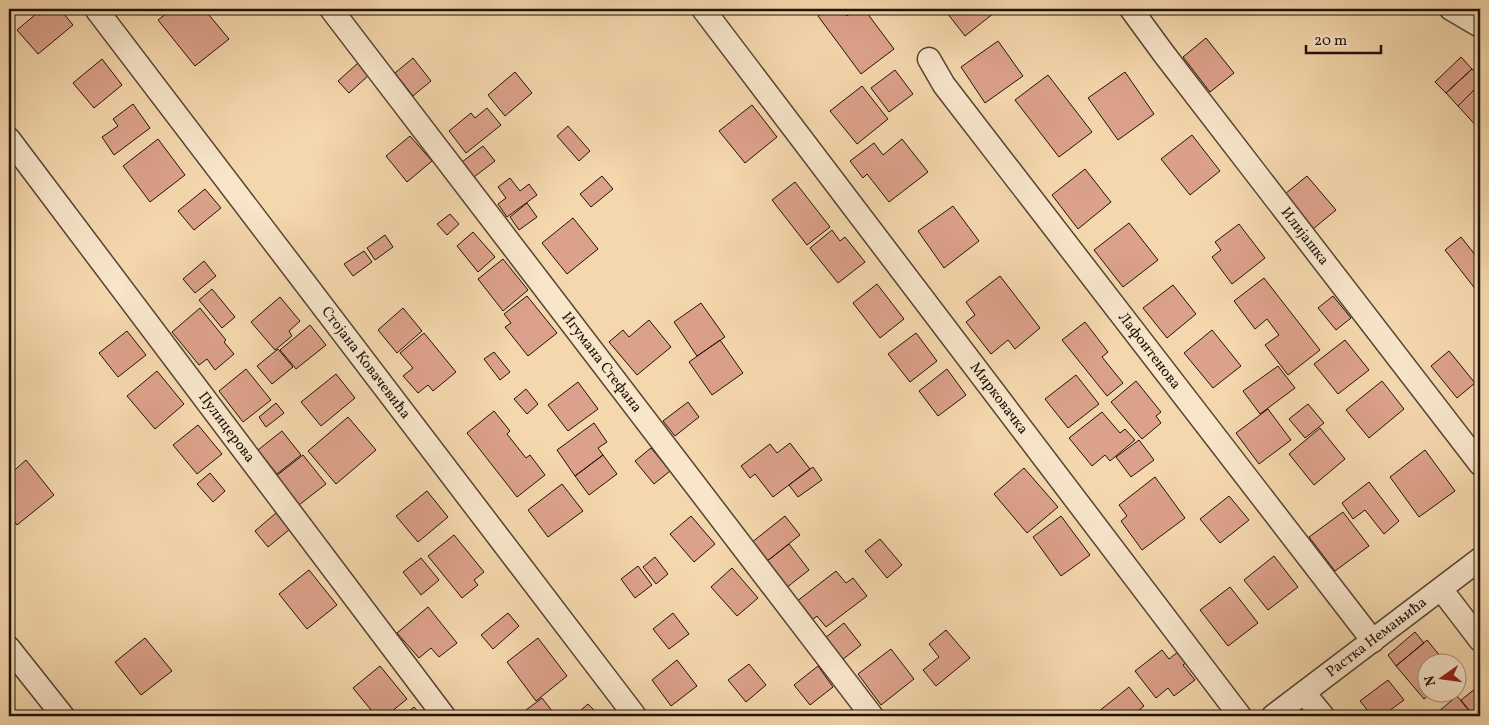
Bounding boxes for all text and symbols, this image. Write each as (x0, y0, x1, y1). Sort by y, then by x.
scale bar (1306, 22, 1382, 54)
text: 20 m (1314, 31, 1347, 52)
street label: Илијашка (1275, 203, 1334, 270)
street label: Стојана Ковачевића (316, 302, 416, 424)
street label: Игумана Стефана (556, 308, 647, 417)
street label: Лафонтенова (1113, 308, 1186, 394)
street label: Мирковачка (965, 358, 1033, 439)
street label: Пулицерова (193, 387, 260, 467)
street label: Растка Немањића (1322, 592, 1432, 683)
north arrow (1416, 652, 1466, 702)
text: N (1420, 674, 1441, 688)

